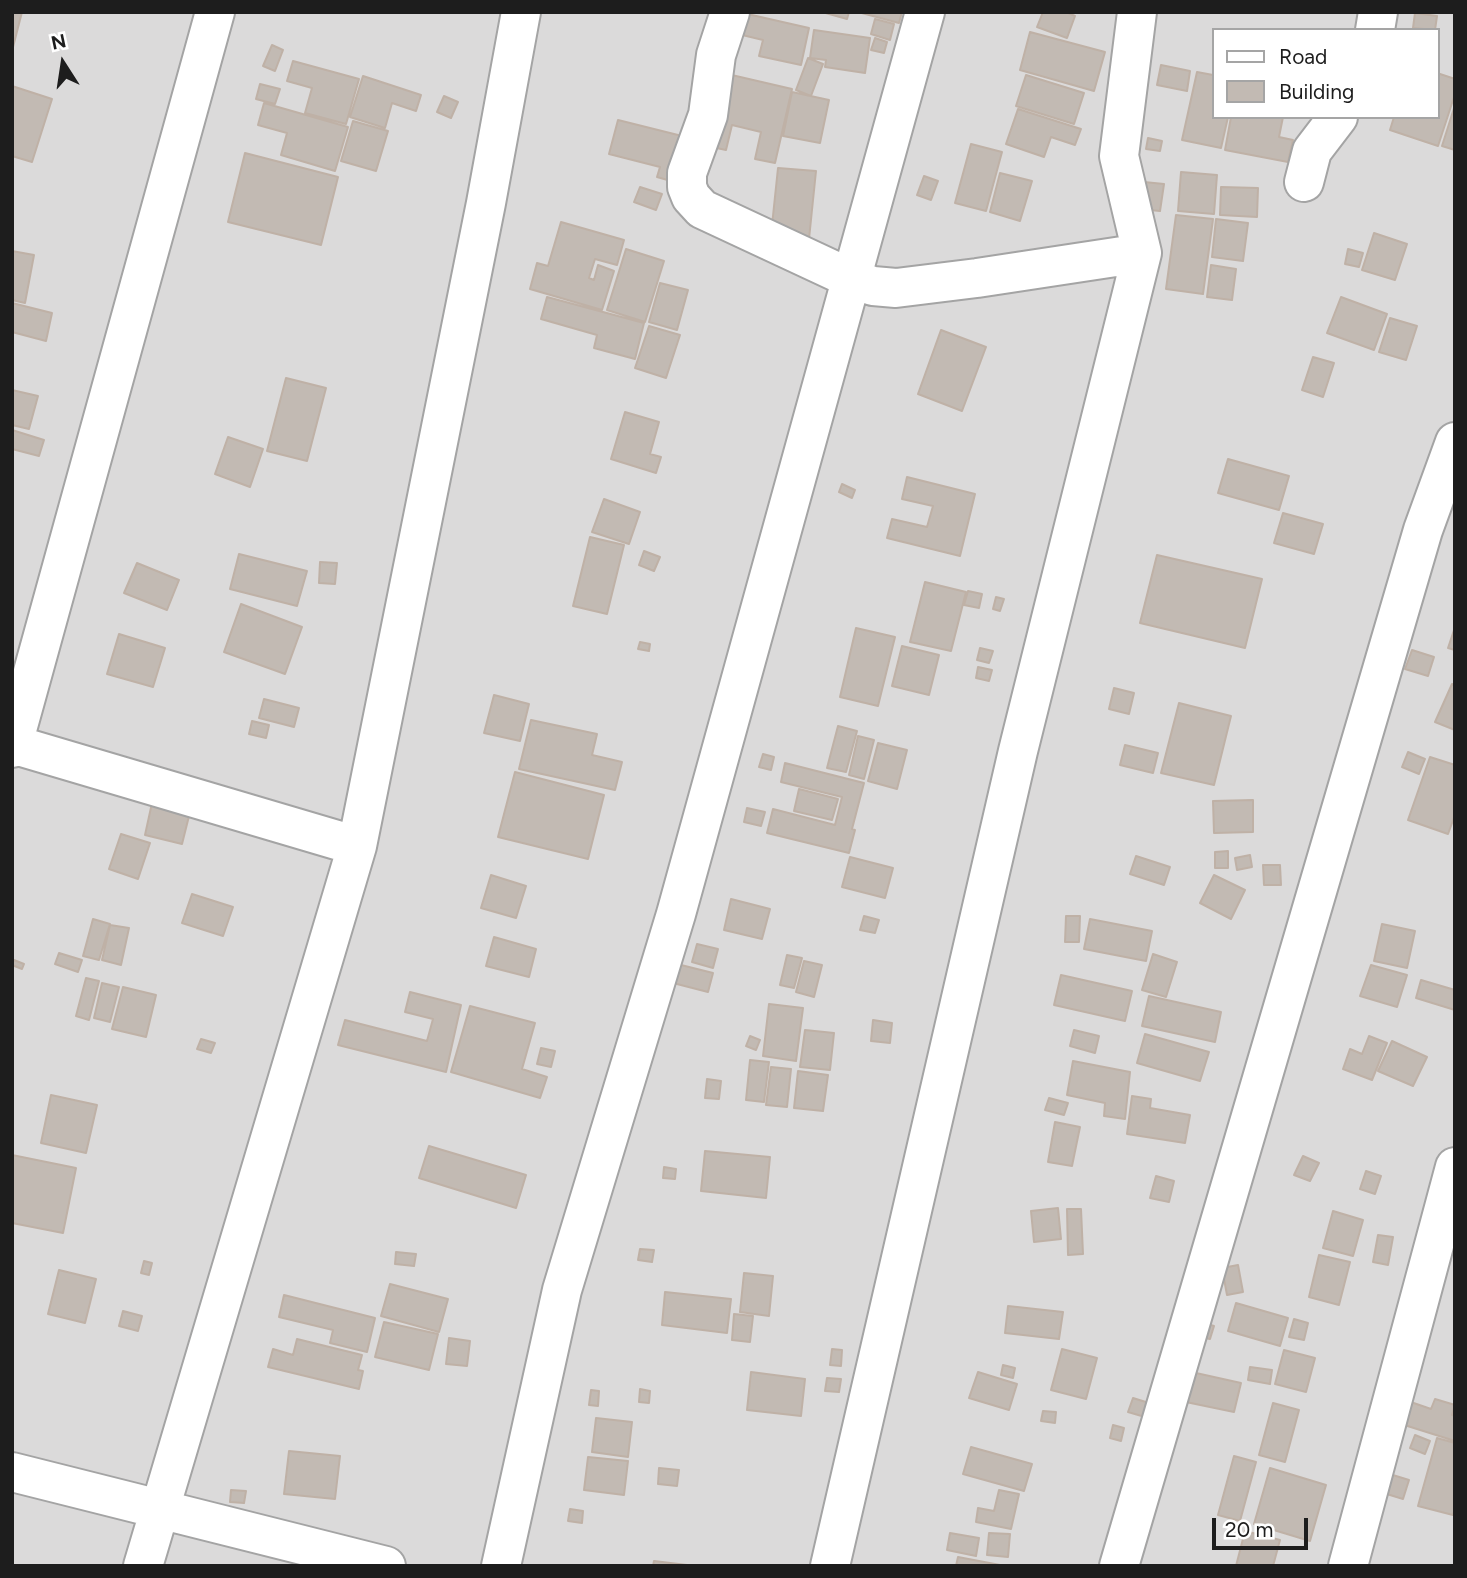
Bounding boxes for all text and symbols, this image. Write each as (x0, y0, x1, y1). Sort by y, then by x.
north arrow (28, 28, 98, 98)
legend (1212, 28, 1439, 119)
text: N (49, 29, 68, 55)
text: Road (1279, 44, 1327, 69)
text: Building (1279, 79, 1354, 104)
scale bar (1215, 1504, 1311, 1548)
text: 20 m (1225, 1517, 1273, 1542)

